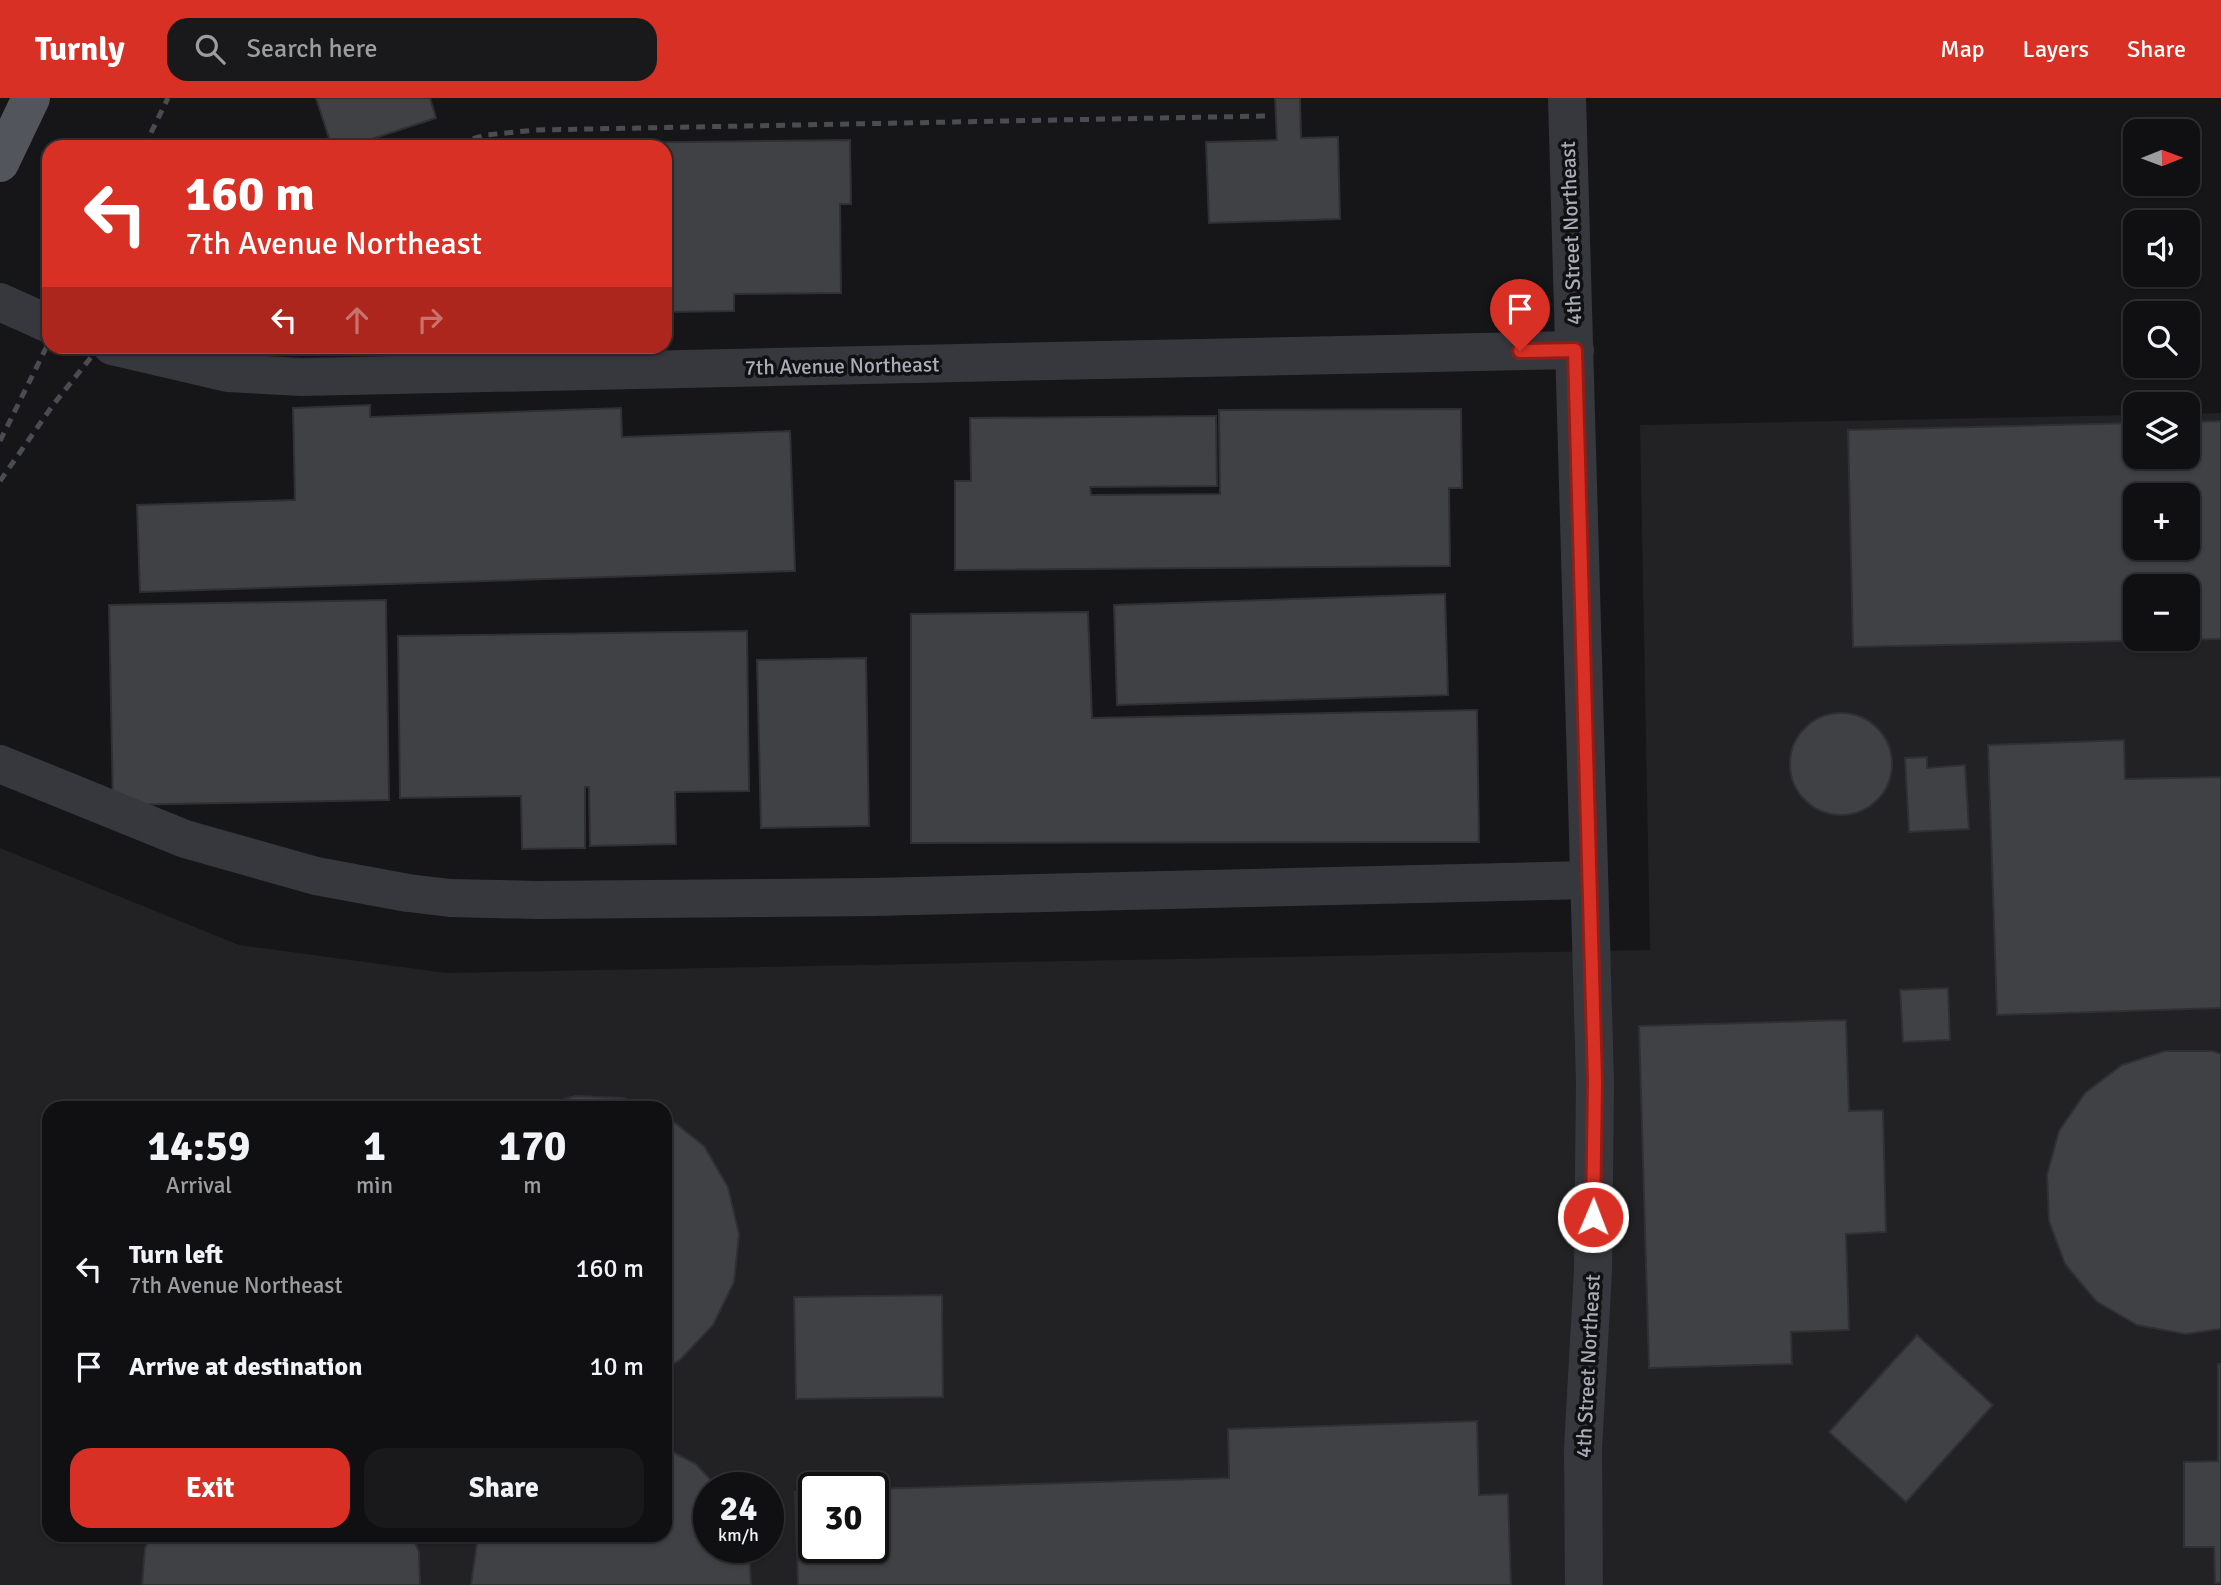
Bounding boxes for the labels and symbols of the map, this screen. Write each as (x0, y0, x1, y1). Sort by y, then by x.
north arrow (2123, 119, 2200, 196)
street label: 4th Street Northeast (1555, 141, 1587, 325)
pin (1490, 279, 1550, 351)
street label: 7th Avenue Northeast (744, 351, 940, 381)
position arrow (1556, 1180, 1630, 1254)
street label: 4th Street Northeast (1570, 1273, 1606, 1459)
speed limit sign: 30 (798, 1472, 889, 1563)

